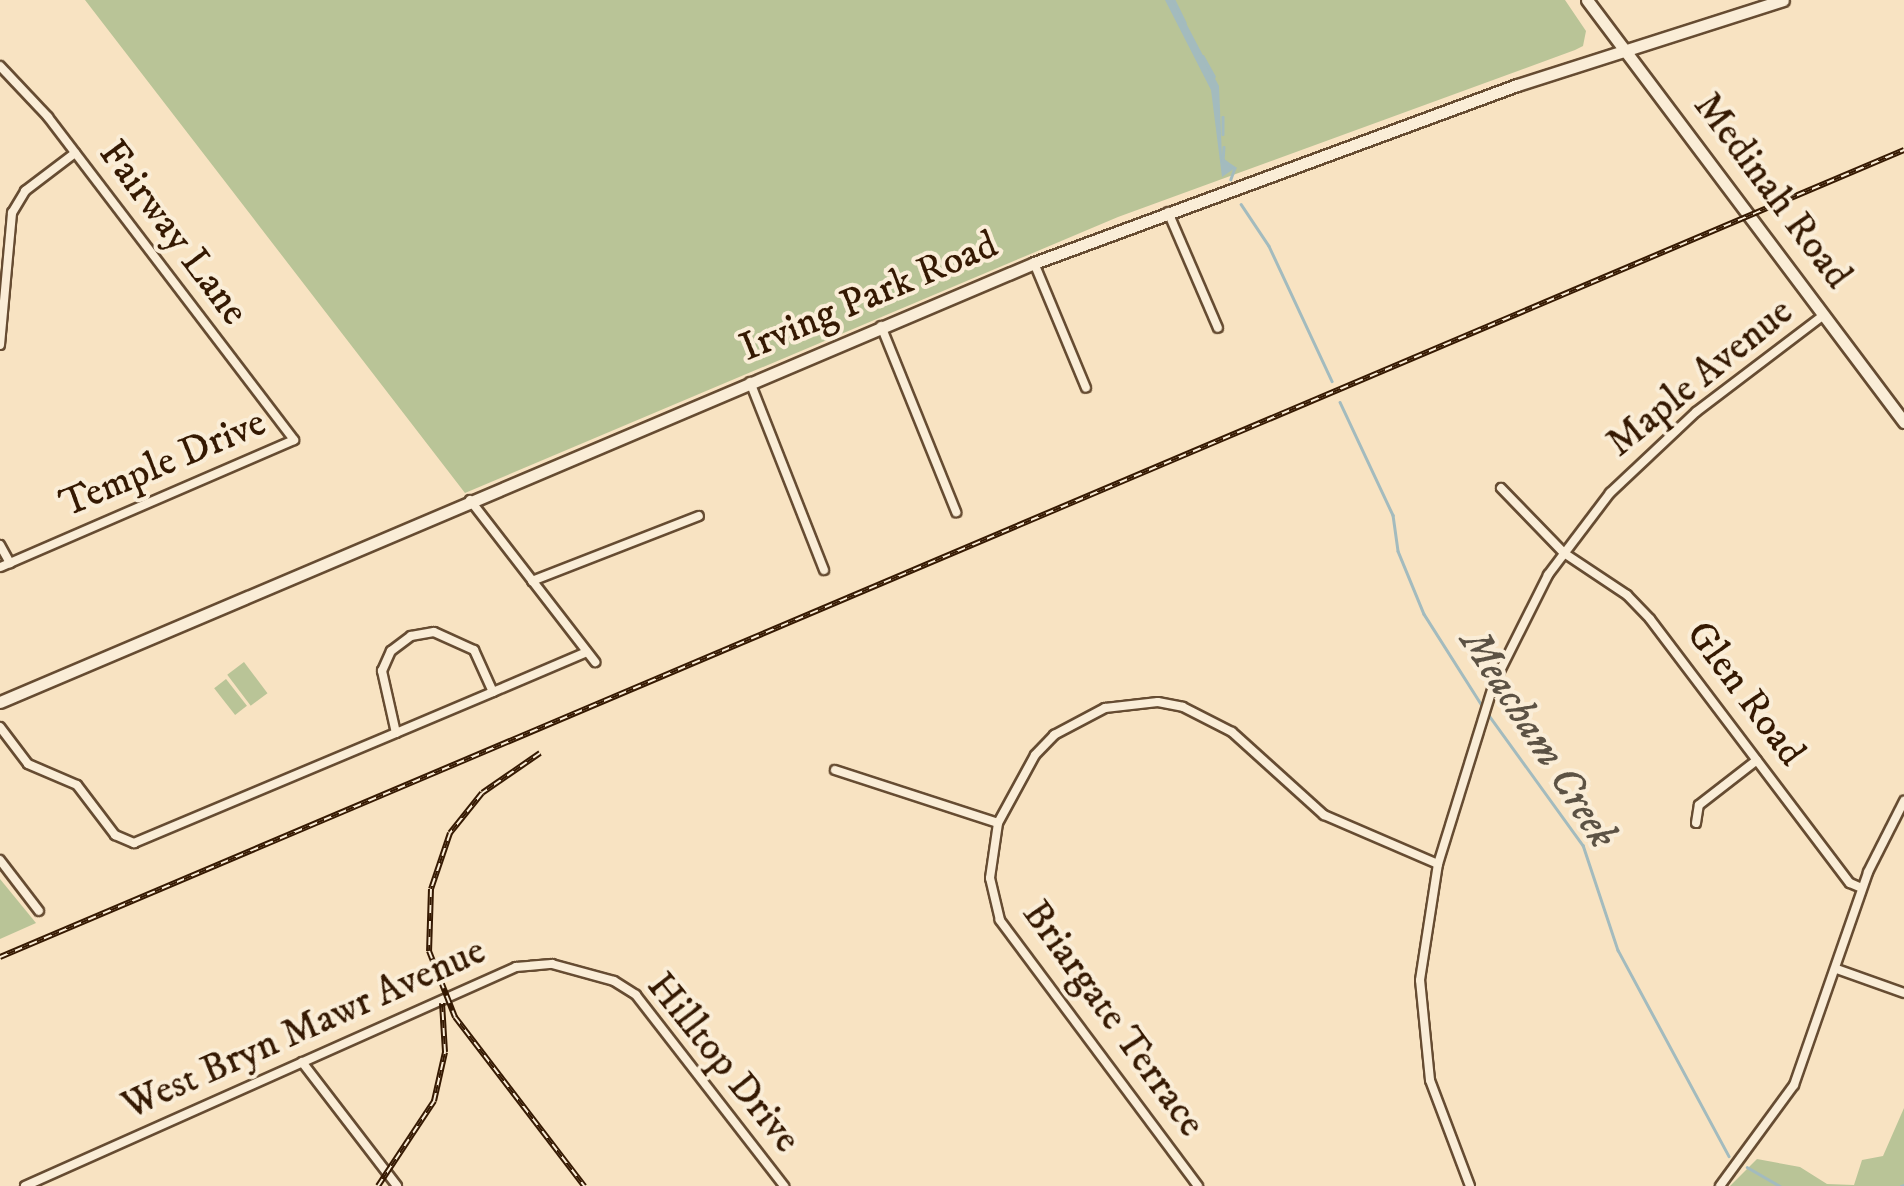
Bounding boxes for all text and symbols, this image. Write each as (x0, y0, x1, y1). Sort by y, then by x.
street label: Medinah Road (1683, 83, 1861, 299)
street label: Fairway Lane (88, 131, 258, 335)
street label: Irving Park Road (733, 221, 1005, 373)
street label: Maple Avenue (1597, 288, 1803, 468)
street label: Temple Drive (53, 399, 273, 529)
street label: Glen Road (1675, 612, 1815, 776)
water label: Meacham Creek (1449, 620, 1627, 858)
street label: Briargate Terrace (1011, 892, 1215, 1146)
street label: West Bryn Mawr Avenue (115, 927, 493, 1131)
street label: Hilltop Drive (636, 963, 810, 1163)

